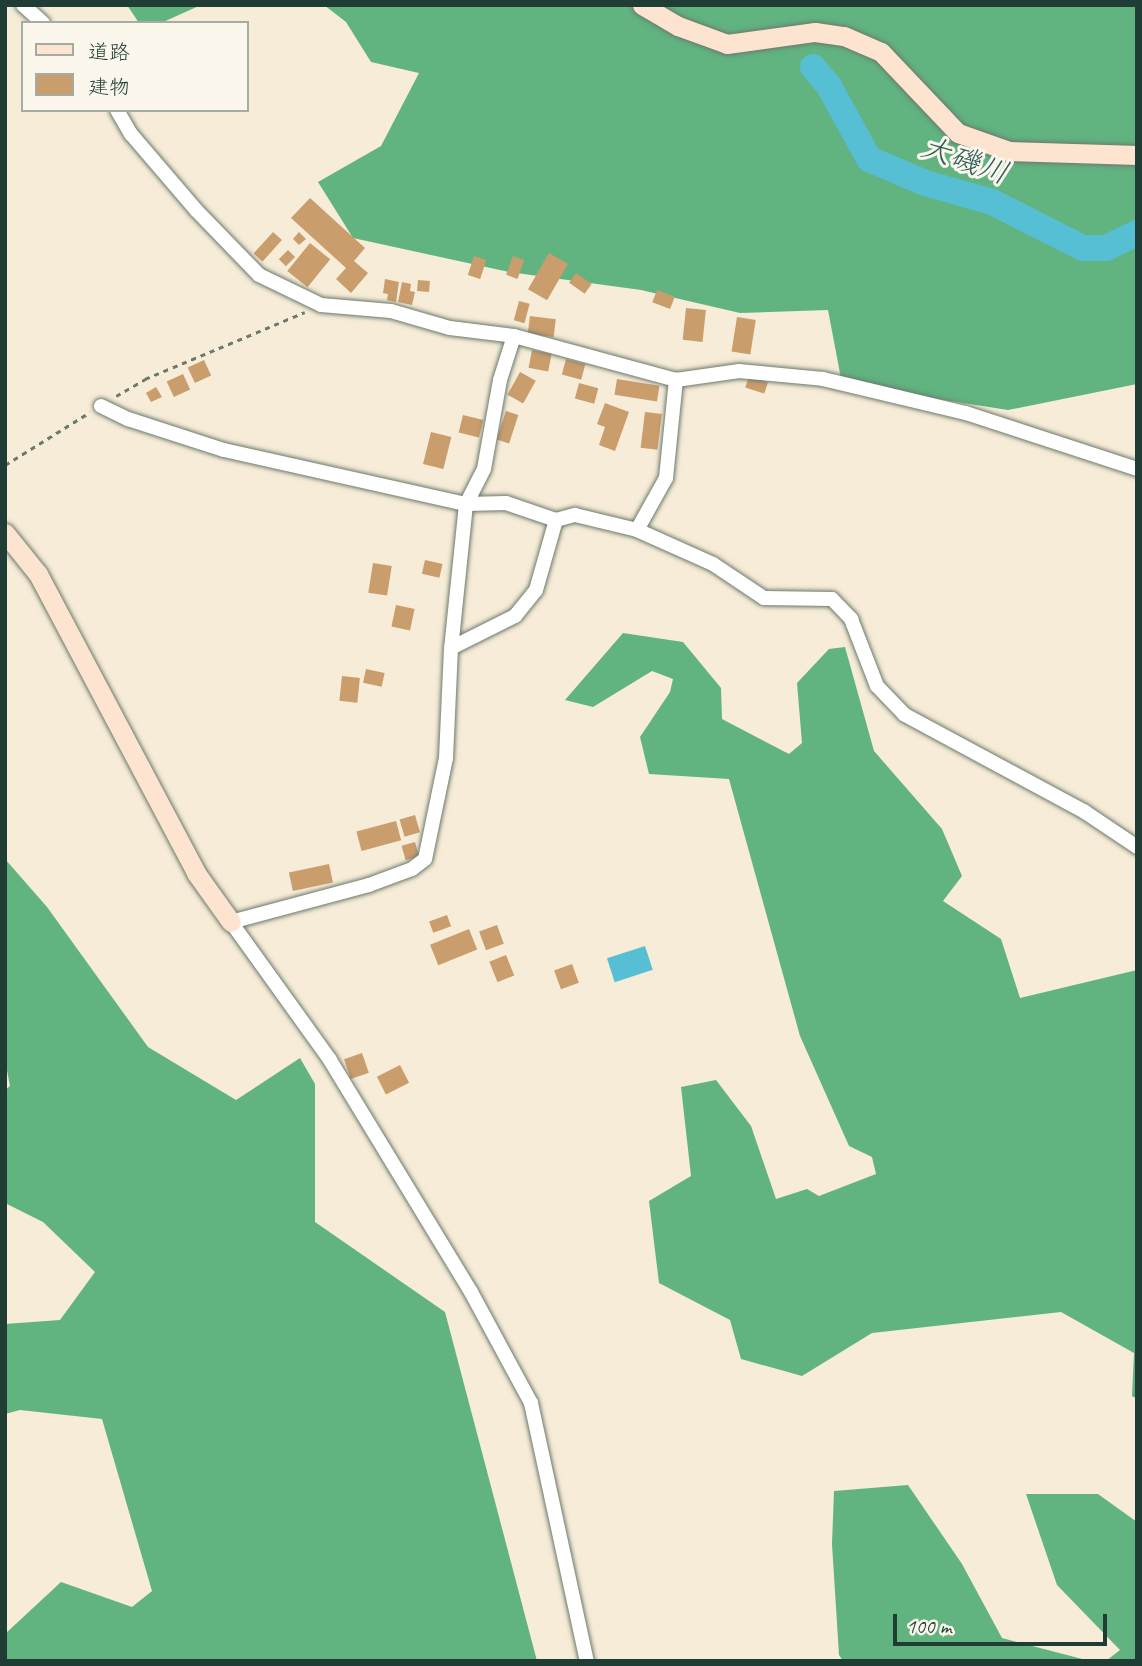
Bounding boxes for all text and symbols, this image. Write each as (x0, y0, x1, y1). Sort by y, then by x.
legend (21, 21, 248, 112)
text: 道路 (88, 39, 130, 65)
text: 建物 (88, 74, 130, 100)
water label: 大磯川 (917, 128, 1013, 192)
scale bar (897, 1600, 1110, 1644)
text: 100 m (906, 1613, 951, 1639)

